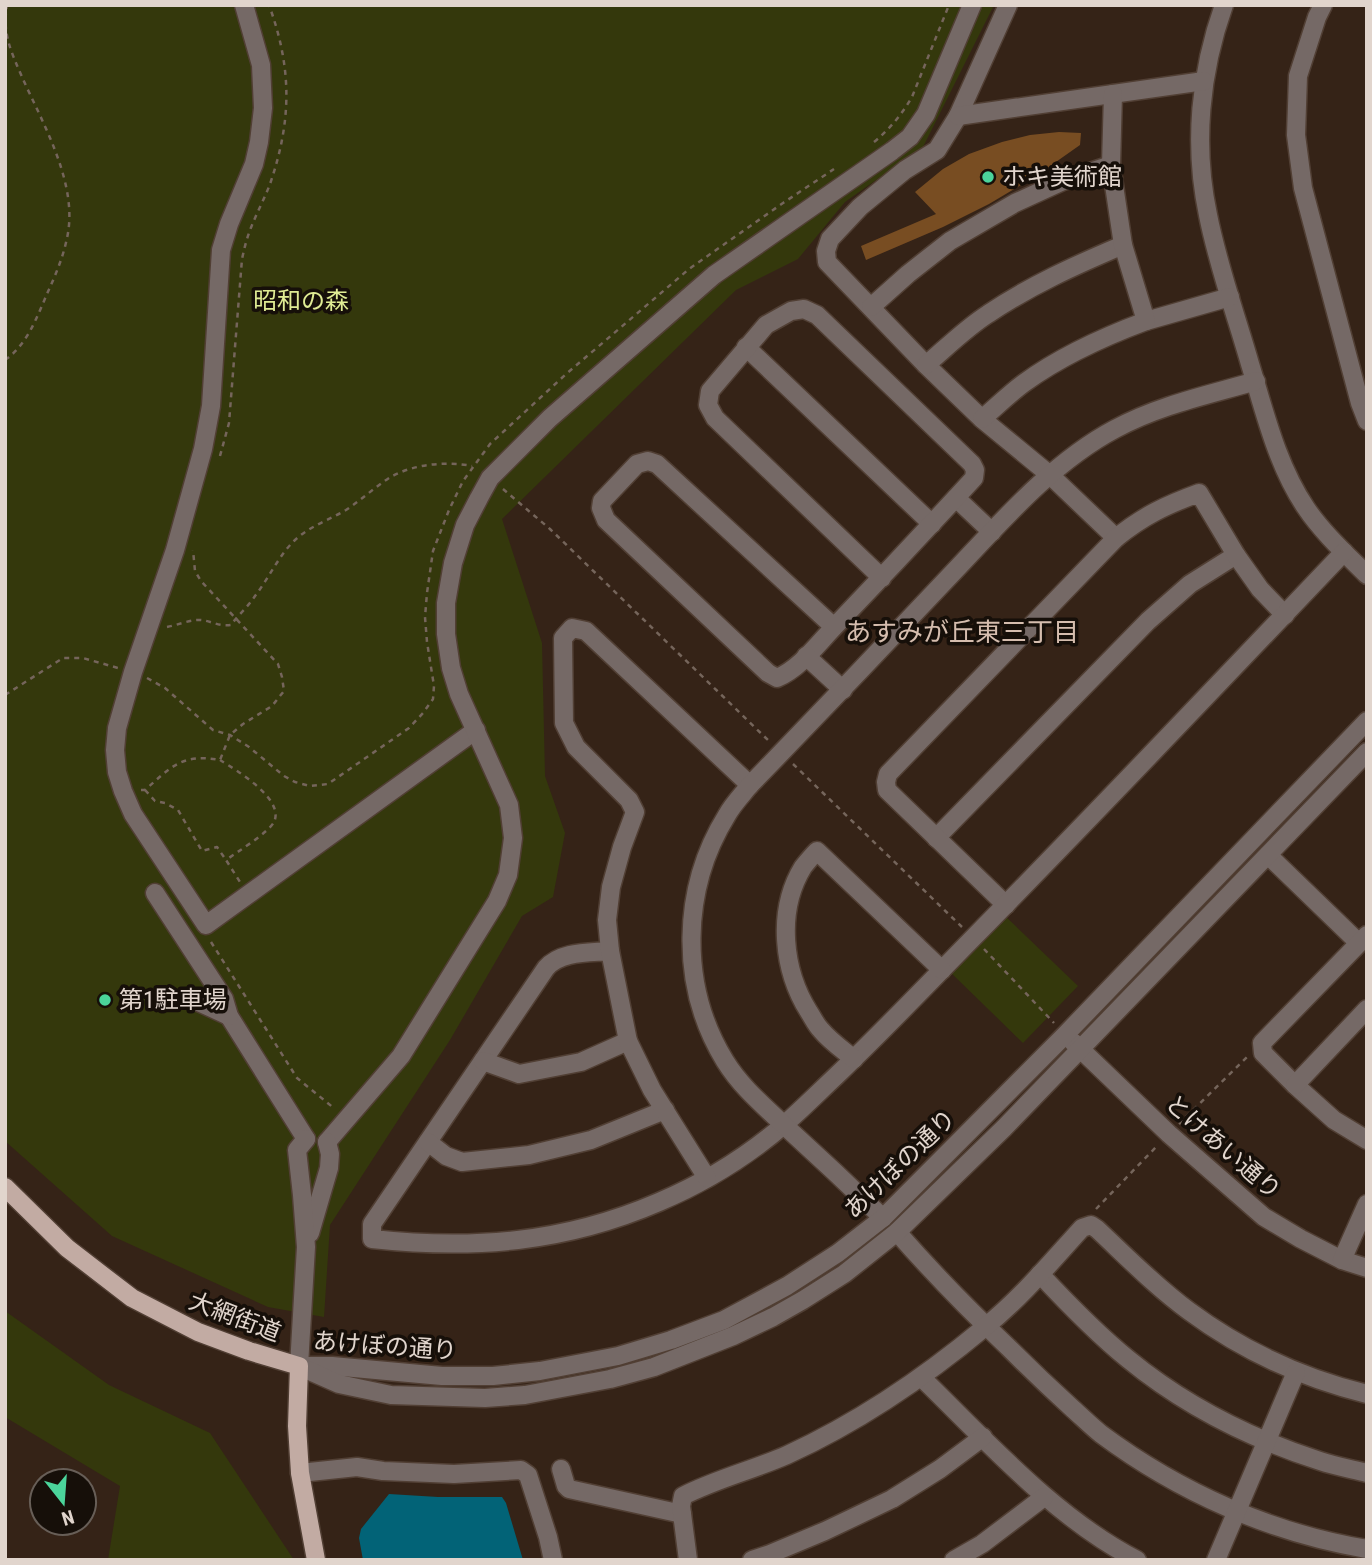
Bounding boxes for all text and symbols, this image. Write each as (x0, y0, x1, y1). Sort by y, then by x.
place label: ホキ美術館 (1002, 163, 1122, 191)
marker: ホキ美術館 (980, 169, 996, 185)
park label: 昭和の森 (253, 287, 349, 315)
district label: あすみが丘東三丁目 (845, 617, 1079, 647)
place label: 第1駐車場 (119, 986, 227, 1014)
marker: 第1駐車場 (97, 992, 113, 1008)
street label: とけあい通り (1159, 1089, 1287, 1205)
street label: あけぼの通り (838, 1104, 962, 1224)
street label: 大網街道 (185, 1287, 285, 1347)
street label: あけぼの通り (312, 1327, 458, 1365)
north arrow (28, 1467, 98, 1537)
text: N (59, 1505, 77, 1530)

